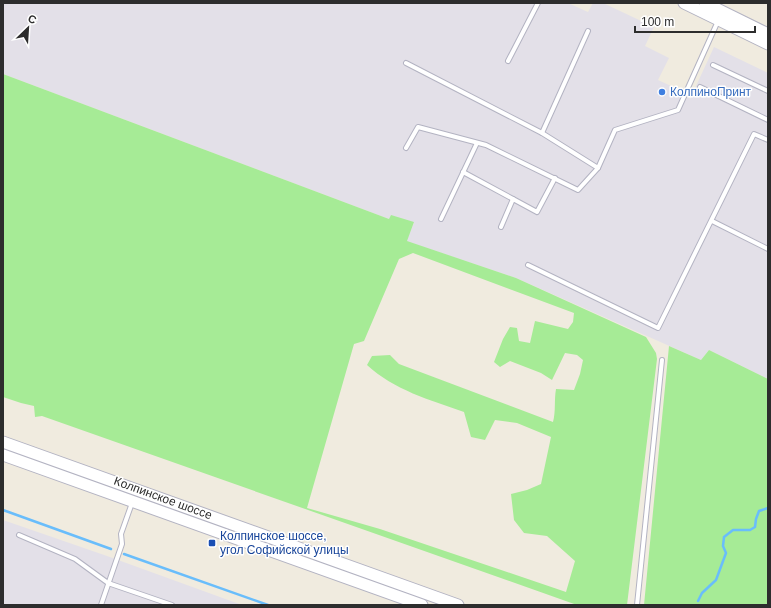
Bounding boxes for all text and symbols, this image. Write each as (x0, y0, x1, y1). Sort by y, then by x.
north arrow (8, 8, 48, 48)
scale bar (635, 8, 755, 34)
text: С (26, 12, 38, 26)
text: 100 m (641, 15, 674, 29)
place label: КолпиноПринт (670, 85, 752, 99)
marker: КолпиноПринт (657, 87, 667, 97)
street label: Колпинское шоссе (112, 474, 214, 522)
place label: Колпинское шоссе, угол Софийской улицы (220, 529, 349, 557)
marker: Колпинское шоссе, угол Софийской улицы (207, 538, 217, 548)

